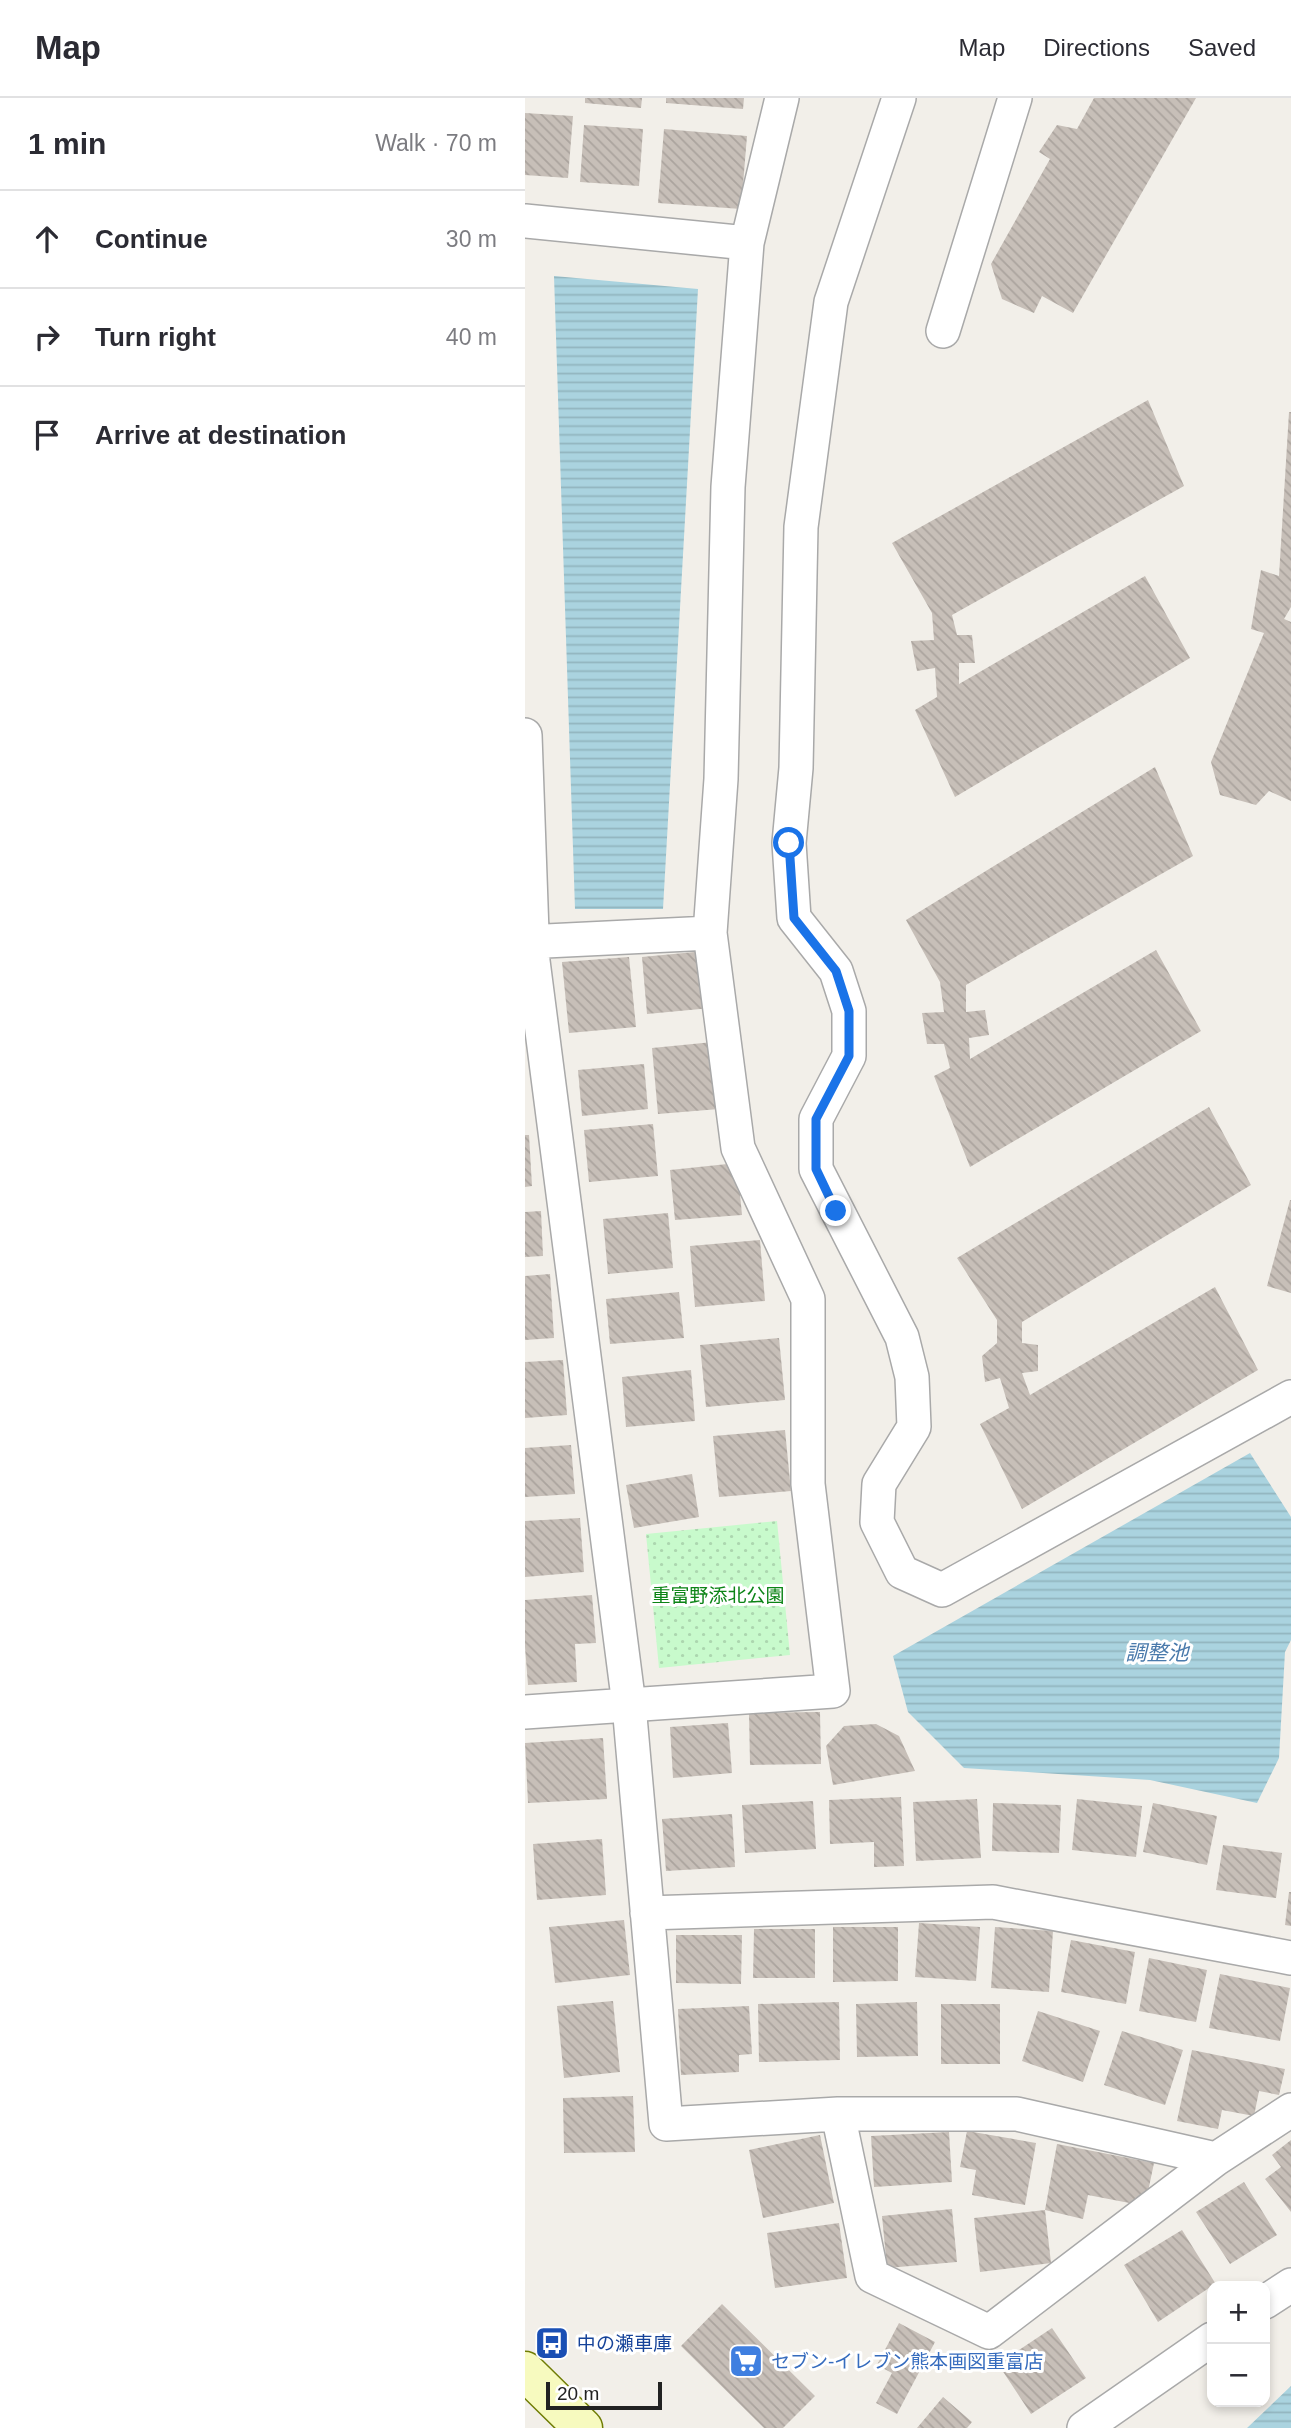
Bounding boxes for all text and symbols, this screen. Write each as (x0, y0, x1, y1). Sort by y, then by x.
text: Map (35, 29, 101, 66)
text: Map (959, 34, 1005, 61)
text: Directions (1043, 34, 1150, 61)
text: Saved (1188, 34, 1256, 61)
text: 1 min (28, 127, 106, 160)
text: Walk · 70 m (375, 130, 497, 156)
icon: ahead (28, 220, 66, 258)
text: Continue (95, 224, 208, 254)
text: 30 m (446, 226, 497, 252)
icon: right (28, 318, 66, 356)
text: Turn right (95, 322, 216, 352)
text: 40 m (446, 324, 497, 350)
icon: arrive (28, 416, 66, 454)
text: Arrive at destination (95, 420, 346, 450)
route start (773, 827, 804, 858)
route end (820, 1195, 851, 1226)
park label: 重富野添北公園 (651, 1585, 785, 1606)
water label: 調整池 (1126, 1641, 1190, 1664)
map controls (1207, 2281, 1270, 2407)
button: + (1207, 2281, 1270, 2344)
bus stop icon: 中の瀬車庫 (533, 2324, 571, 2362)
place label: 中の瀬車庫 (577, 2333, 672, 2354)
supermarket icon: セブン-イレブン熊本画図重富店 (727, 2342, 765, 2380)
button: − (1207, 2344, 1270, 2407)
place label: セブン-イレブン熊本画図重富店 (771, 2351, 1043, 2372)
scale bar (546, 2379, 661, 2411)
text: 20 m (557, 2383, 599, 2404)

